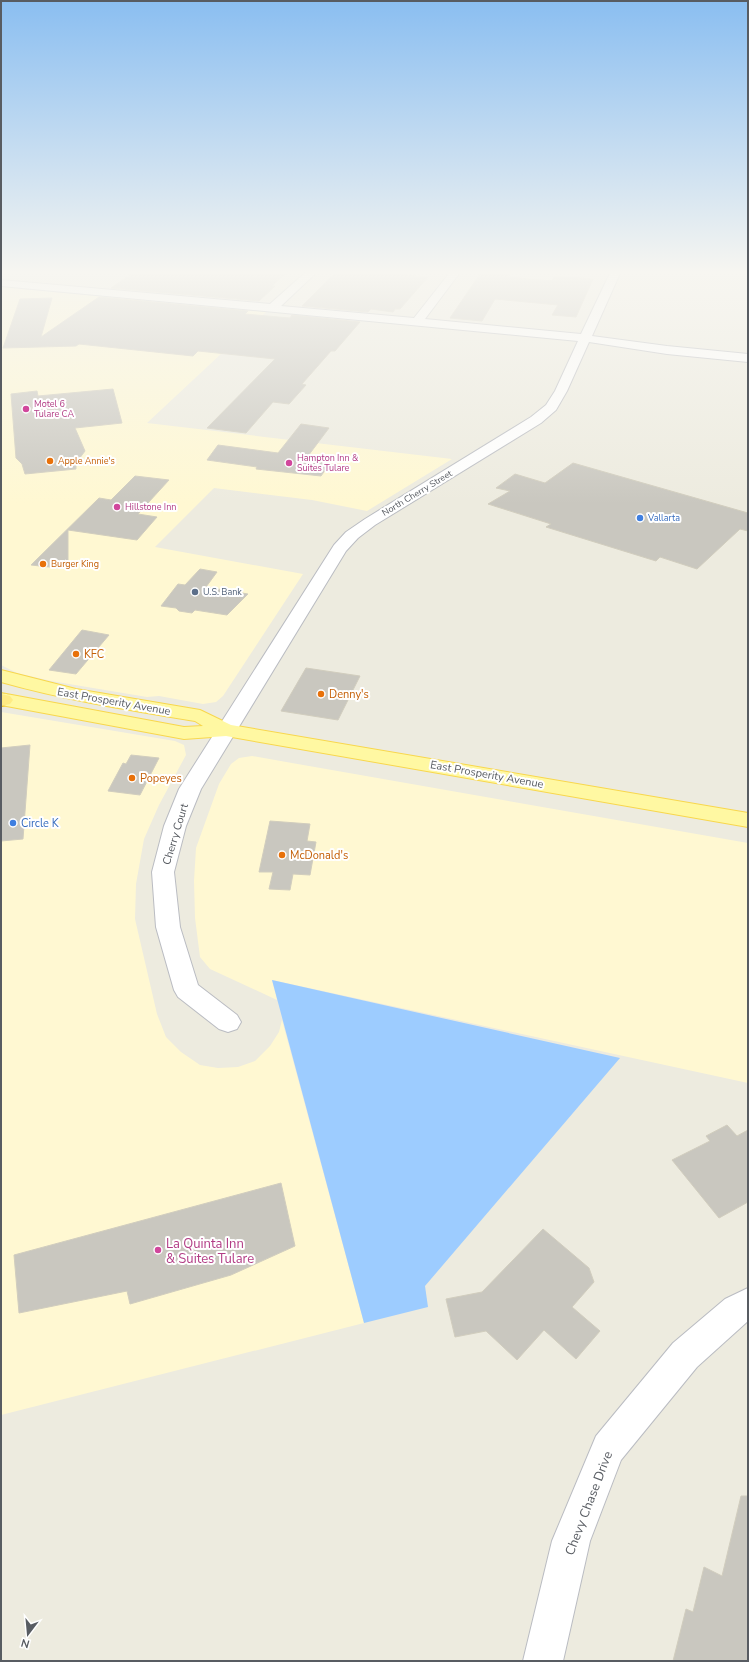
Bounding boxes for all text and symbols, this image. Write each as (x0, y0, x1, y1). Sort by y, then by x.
place label: Motel 6 Tulare CA (34, 398, 74, 420)
marker: Motel 6 Tulare CA (21, 404, 31, 414)
place label: Hampton Inn & Suites Tulare (297, 452, 359, 474)
place label: Apple Annie's (58, 455, 115, 467)
marker: Apple Annie's (45, 456, 55, 466)
marker: Hampton Inn & Suites Tulare (284, 458, 294, 468)
street label: North Cherry Street (380, 467, 455, 519)
place label: Hillstone Inn (125, 501, 176, 513)
marker: Hillstone Inn (112, 502, 122, 512)
place label: Vallarta (647, 512, 680, 524)
marker: Vallarta (635, 513, 645, 523)
place label: Burger King (51, 558, 99, 570)
marker: Burger King (38, 559, 48, 569)
place label: U.S. Bank (203, 586, 242, 598)
marker: U.S. Bank (190, 587, 200, 597)
place label: KFC (84, 647, 104, 662)
marker: KFC (71, 649, 81, 659)
street label: East Prosperity Avenue (56, 684, 172, 719)
place label: Denny's (329, 687, 369, 702)
marker: Denny's (316, 689, 326, 699)
street label: East Prosperity Avenue (429, 757, 545, 792)
place label: Popeyes (140, 771, 182, 786)
marker: Popeyes (127, 773, 137, 783)
street label: Cherry Court (159, 801, 192, 867)
place label: Circle K (21, 816, 60, 831)
marker: Circle K (8, 818, 18, 828)
place label: McDonald's (290, 848, 348, 863)
marker: McDonald's (277, 850, 287, 860)
place label: La Quinta Inn & Suites Tulare (166, 1235, 254, 1268)
marker: La Quinta Inn & Suites Tulare (153, 1245, 163, 1255)
street label: Chevy Chase Drive (561, 1449, 617, 1558)
north arrow (8, 1614, 48, 1654)
text: N (19, 1635, 31, 1651)

